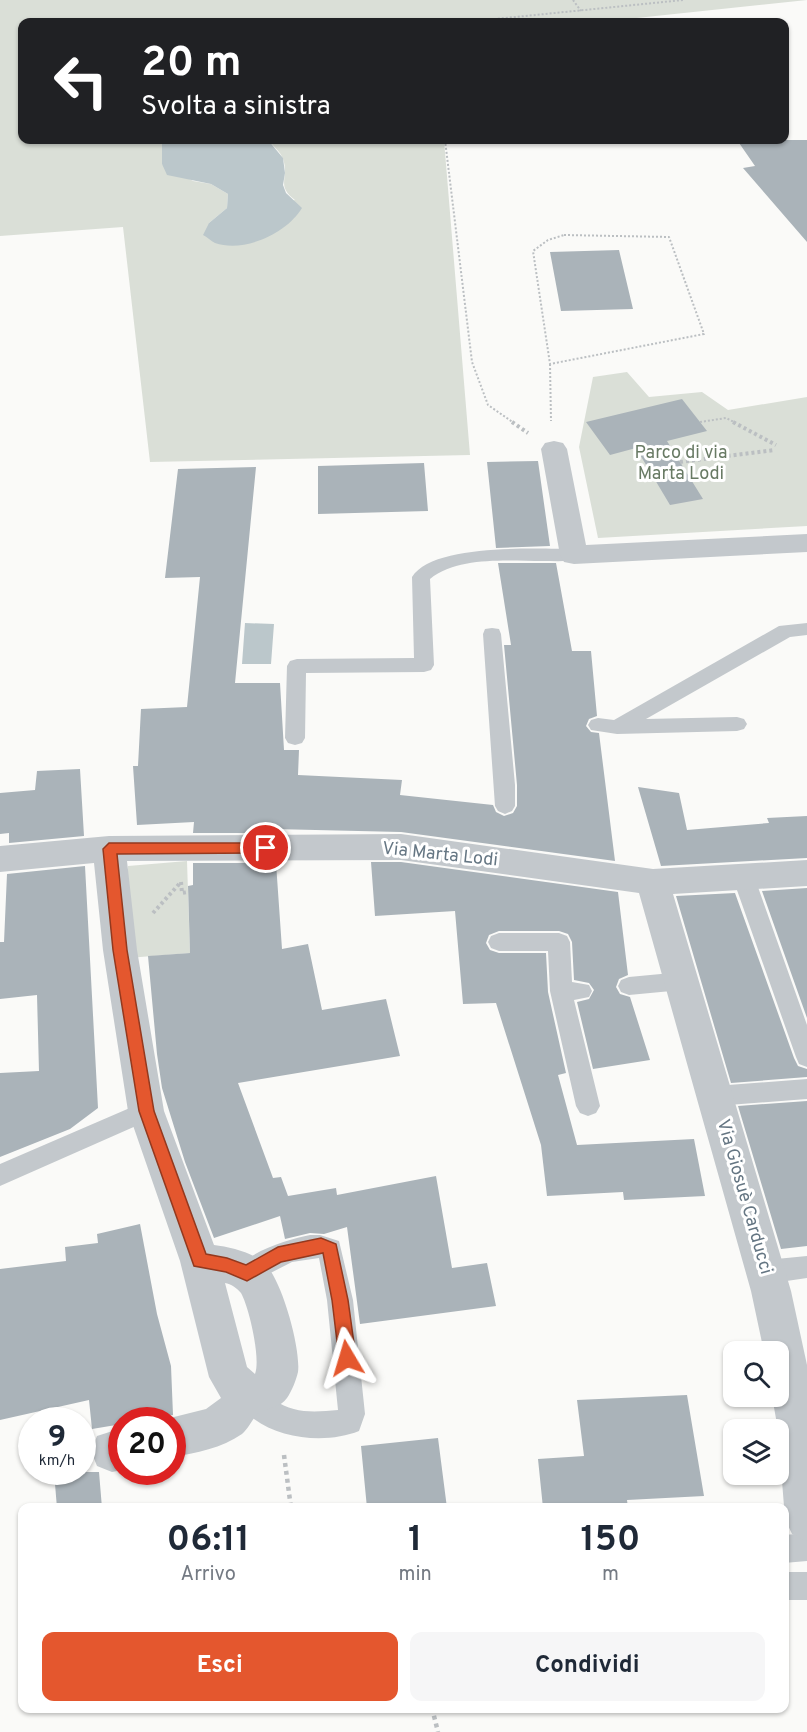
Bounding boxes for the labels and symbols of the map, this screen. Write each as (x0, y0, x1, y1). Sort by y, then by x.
park label: Parco di via Marta Lodi (635, 442, 727, 486)
pin (240, 822, 291, 873)
street label: Via Marta Lodi (381, 837, 499, 873)
street label: Via Giosuè Carducci (711, 1117, 777, 1277)
position arrow (315, 1326, 379, 1390)
speed limit sign: 20 (108, 1407, 186, 1485)

